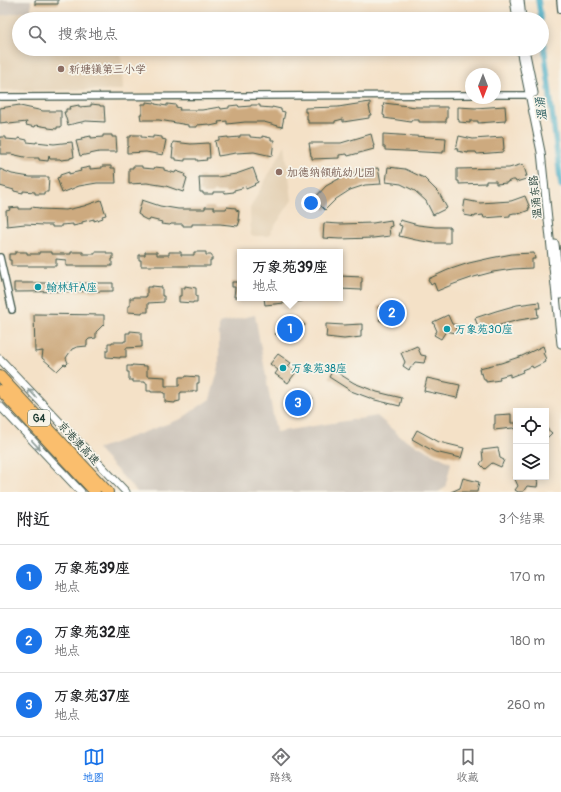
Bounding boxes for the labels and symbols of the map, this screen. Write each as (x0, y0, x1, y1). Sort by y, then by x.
place label: 新塘镇第三小学 (69, 63, 146, 76)
marker: 新塘镇第三小学 (56, 64, 66, 74)
north arrow (465, 68, 501, 104)
water label: 温涌 (532, 95, 550, 122)
place label: 加德纳领航幼儿园 (287, 166, 375, 179)
marker: 加德纳领航幼儿园 (274, 167, 284, 177)
street label: 温涌东路 (527, 174, 544, 220)
your location (301, 193, 321, 213)
place label: 翰林轩A座 (46, 281, 97, 294)
marker: 翰林轩A座 (33, 282, 43, 292)
pin: 2 (379, 298, 405, 328)
pin: 1 (277, 314, 303, 344)
place label: 万象苑30座 (455, 323, 513, 336)
marker: 万象苑30座 (442, 324, 452, 334)
place label: 万象苑38座 (291, 362, 347, 375)
marker: 万象苑38座 (278, 363, 288, 373)
one-way arrow (27, 388, 37, 398)
pin: 3 (285, 388, 311, 418)
road number: G4 (28, 410, 50, 426)
street label: 京港澳高速 (55, 419, 102, 468)
one-way arrow (31, 440, 41, 450)

